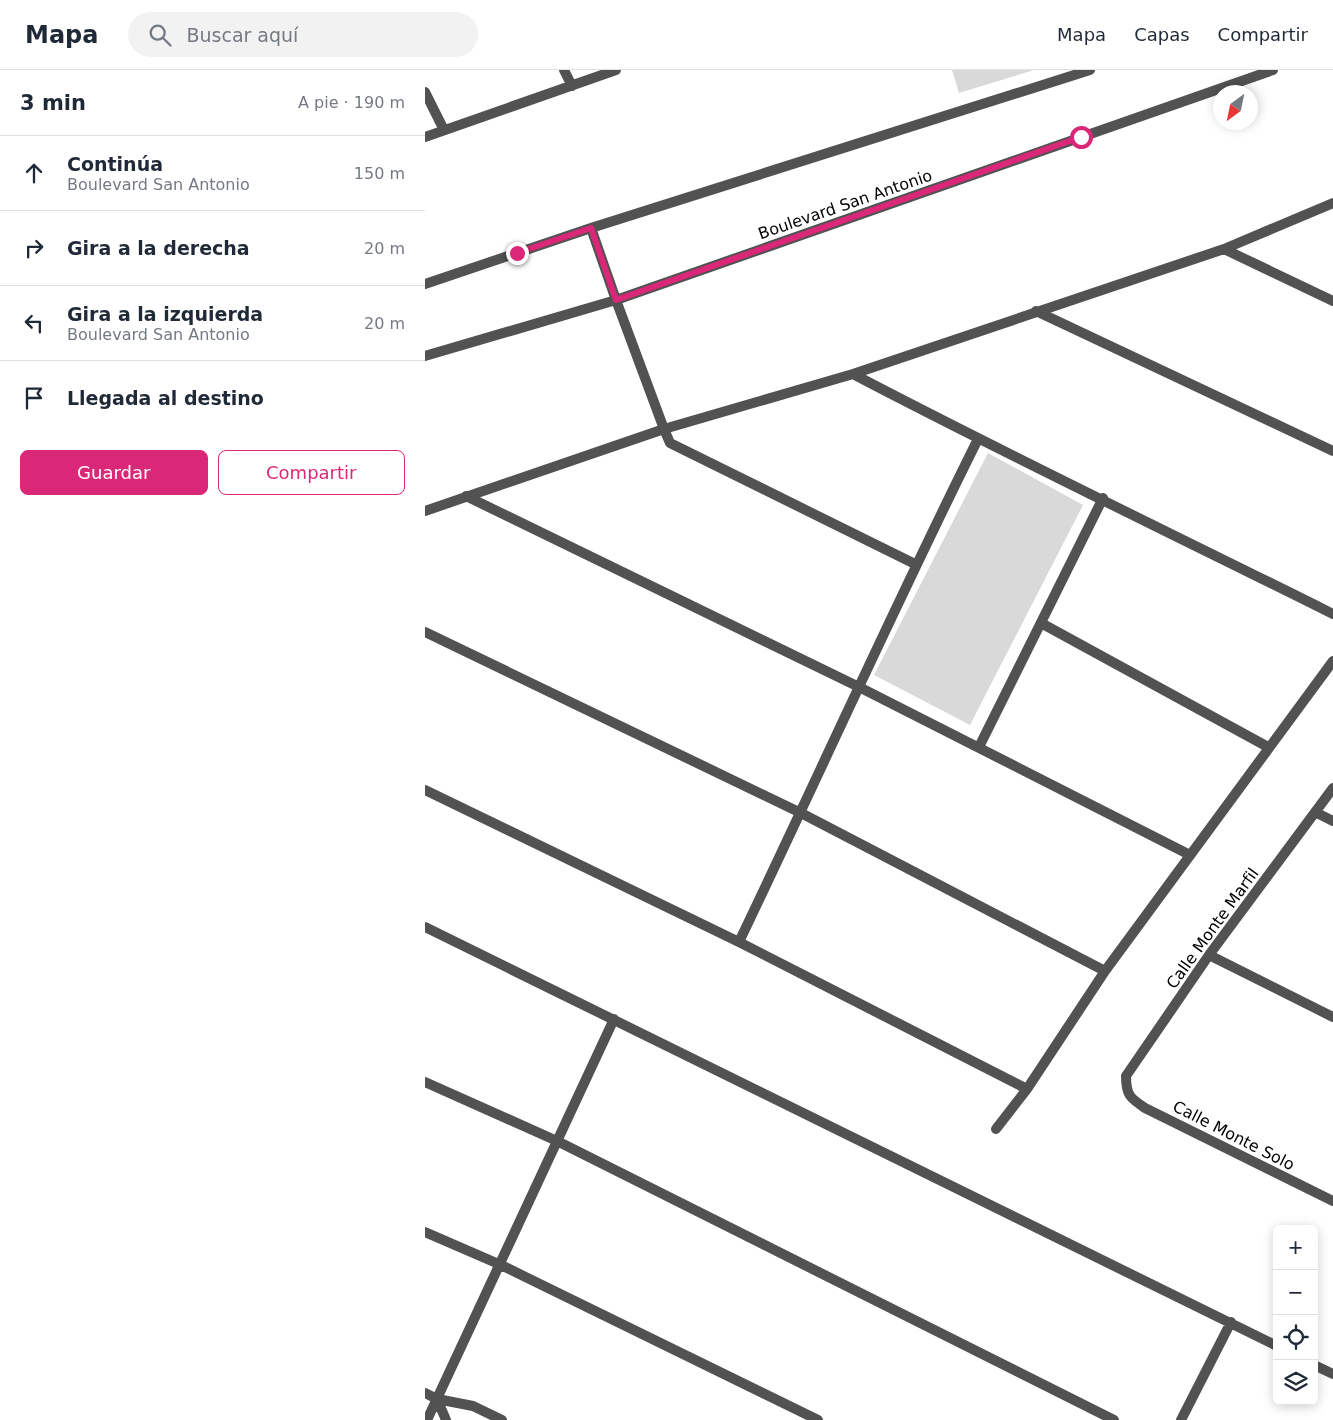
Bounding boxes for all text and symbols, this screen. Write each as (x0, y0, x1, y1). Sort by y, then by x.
search box (128, 12, 478, 57)
text: Mapa (25, 21, 98, 49)
icon: search (146, 21, 174, 49)
text: Buscar aquí (186, 24, 298, 46)
text: Mapa (1057, 24, 1106, 45)
text: Capas (1134, 24, 1190, 45)
text: Compartir (1218, 24, 1308, 45)
north arrow (1213, 85, 1258, 130)
text: 3 min (20, 91, 86, 115)
text: A pie · 190 m (298, 93, 405, 112)
route start (1070, 126, 1093, 149)
text: Continúa (67, 153, 163, 175)
icon: ahead (20, 159, 48, 187)
text: 150 m (354, 164, 405, 183)
street label: Boulevard San Antonio (756, 166, 935, 243)
text: Boulevard San Antonio (67, 175, 250, 194)
icon: right (20, 234, 48, 262)
text: Gira a la derecha (67, 237, 250, 259)
text: 20 m (364, 239, 405, 258)
route end (506, 242, 529, 265)
text: Gira a la izquierda (67, 303, 263, 325)
icon: left (20, 309, 48, 337)
text: 20 m (364, 314, 405, 333)
text: Boulevard San Antonio (67, 325, 250, 344)
icon: arrive (20, 384, 48, 412)
text: Llegada al destino (67, 387, 264, 409)
button: Guardar (20, 450, 208, 495)
button: Compartir (218, 450, 405, 495)
street label: Calle Monte Marfil (1162, 864, 1263, 992)
street label: Calle Monte Solo (1170, 1097, 1298, 1174)
map controls (1273, 1225, 1318, 1405)
button: + (1273, 1225, 1318, 1270)
button: − (1273, 1270, 1318, 1315)
button: locate (1273, 1315, 1318, 1360)
button: layers (1273, 1360, 1318, 1405)

